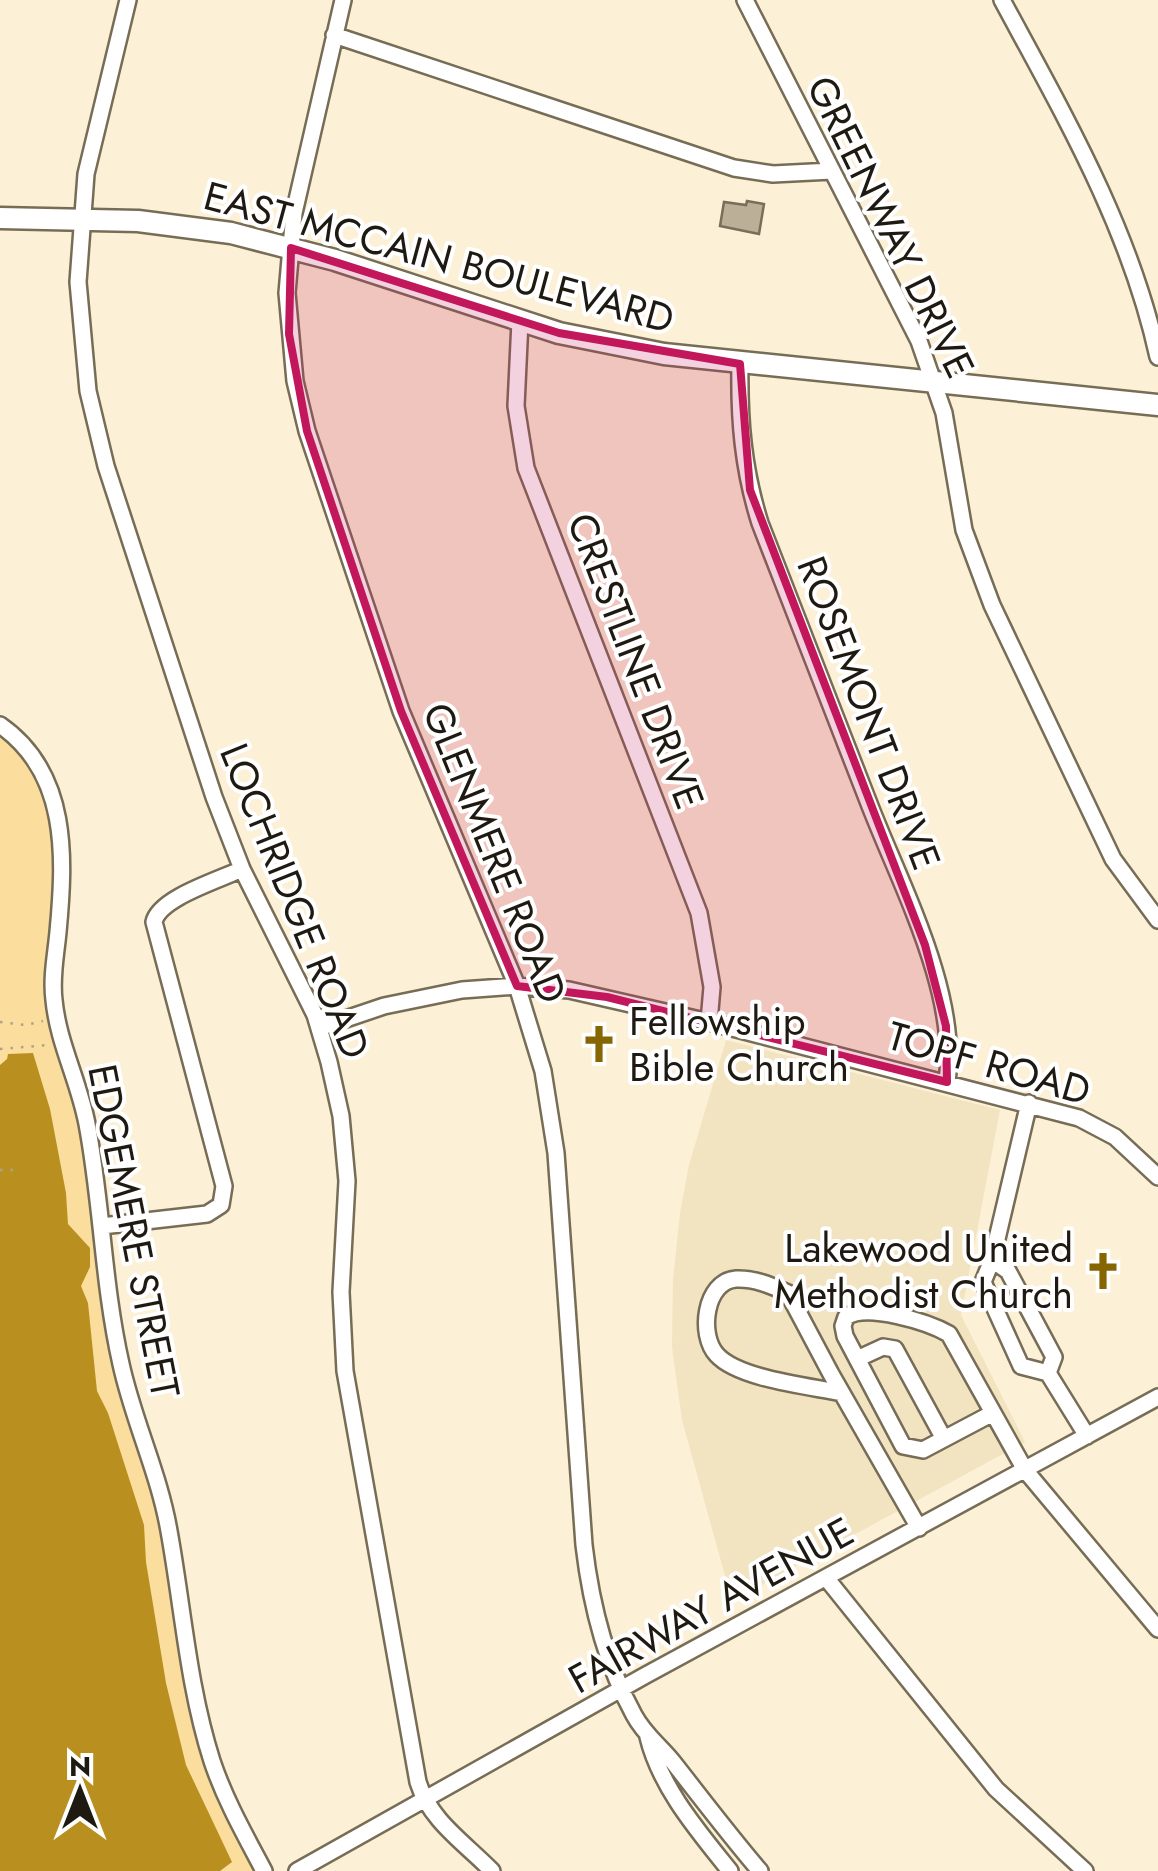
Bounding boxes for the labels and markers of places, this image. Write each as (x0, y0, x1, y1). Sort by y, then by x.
place label: Fellowship Bible Church (629, 992, 849, 1096)
church icon: Fellowship Bible Church (578, 1023, 620, 1065)
place label: Lakewood United Methodist Church (774, 1219, 1073, 1323)
church icon: Lakewood United Methodist Church (1082, 1250, 1124, 1292)

